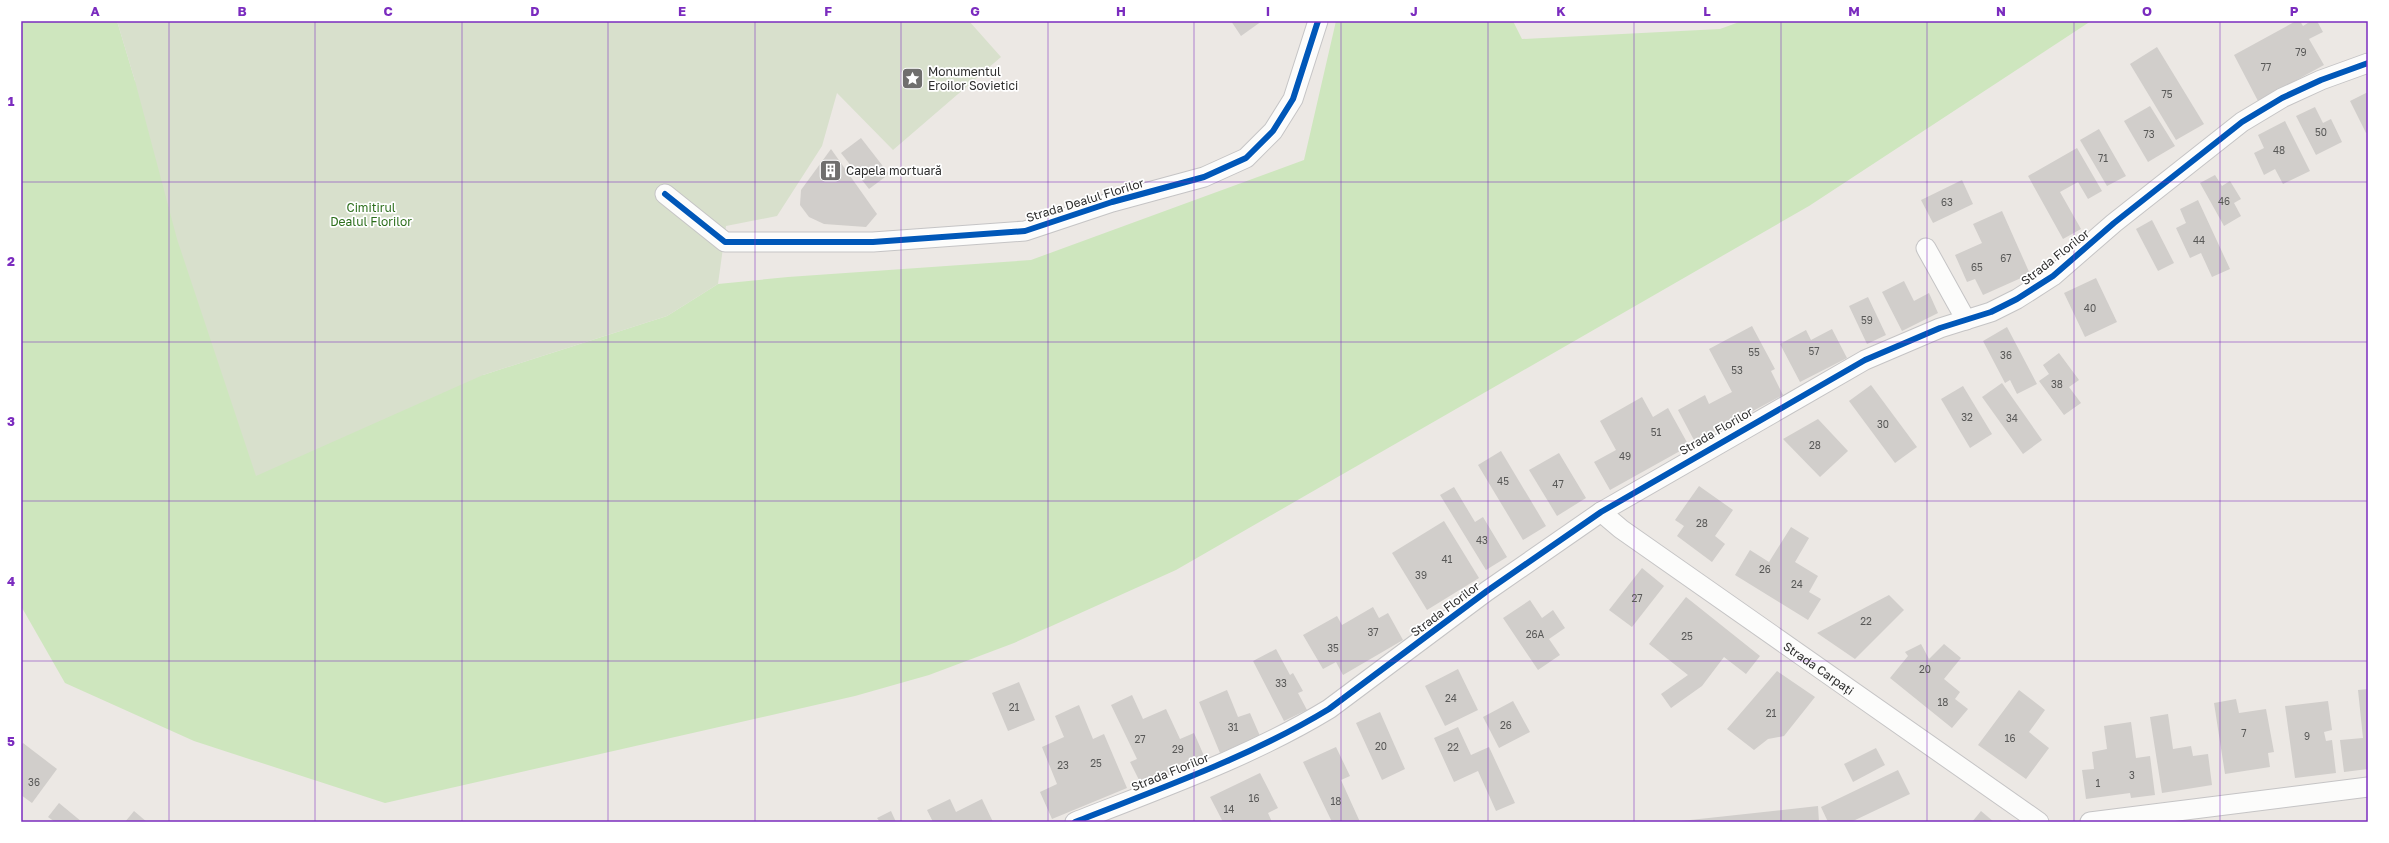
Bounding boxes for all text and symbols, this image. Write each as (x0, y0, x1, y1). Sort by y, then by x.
text: A (90, 3, 100, 19)
text: B (237, 3, 247, 19)
text: C (383, 3, 393, 19)
text: D (530, 3, 540, 19)
text: E (678, 3, 686, 19)
text: F (824, 3, 832, 19)
text: G (970, 3, 980, 19)
text: H (1116, 3, 1126, 19)
text: I (1266, 3, 1270, 19)
text: J (1410, 3, 1418, 19)
text: K (1556, 3, 1566, 19)
text: L (1703, 3, 1711, 19)
text: M (1848, 3, 1860, 19)
text: N (1996, 3, 2006, 19)
text: O (2142, 3, 2152, 19)
text: P (2290, 3, 2299, 19)
house number: 79 (2295, 46, 2307, 58)
house number: 77 (2261, 61, 2271, 73)
place label: Monumentul Eroilor Sovietici (928, 64, 1018, 93)
place icon: Monumentul Eroilor Sovietici (900, 65, 926, 91)
house number: 75 (2161, 88, 2173, 100)
text: 1 (8, 93, 15, 109)
house number: 50 (2315, 126, 2327, 138)
house number: 73 (2143, 128, 2155, 140)
house number: 48 (2273, 144, 2285, 156)
house number: 71 (2098, 152, 2108, 164)
building icon: Capela mortuară (818, 157, 844, 183)
place label: Capela mortuară (846, 163, 942, 178)
street label: Strada Dealul Florilor (1024, 175, 1146, 225)
house number: 46 (2218, 195, 2230, 207)
house number: 63 (1941, 196, 1953, 208)
park label: Cimitirul Dealul Florilor (330, 200, 412, 229)
street label: Strada Florilor (2018, 226, 2092, 288)
house number: 44 (2193, 234, 2205, 246)
house number: 67 (2000, 252, 2012, 264)
text: 2 (7, 253, 15, 269)
house number: 65 (1971, 261, 1983, 273)
house number: 40 (2084, 302, 2096, 314)
house number: 59 (1861, 314, 1873, 326)
house number: 57 (1808, 345, 1820, 357)
house number: 55 (1748, 346, 1760, 358)
house number: 36 (2000, 349, 2012, 361)
house number: 53 (1731, 364, 1743, 376)
house number: 38 (2051, 378, 2063, 390)
street label: Strada Florilor (1677, 404, 1756, 458)
house number: 32 (1961, 411, 1973, 423)
house number: 34 (2006, 412, 2018, 424)
text: 3 (7, 413, 15, 429)
house number: 30 (1877, 418, 1889, 430)
house number: 51 (1651, 426, 1661, 438)
house number: 28 (1809, 439, 1821, 451)
house number: 49 (1619, 450, 1631, 462)
house number: 45 (1497, 475, 1509, 487)
house number: 47 (1552, 478, 1564, 490)
house number: 28 (1696, 517, 1708, 529)
house number: 43 (1476, 534, 1488, 546)
house number: 41 (1442, 553, 1453, 565)
house number: 26 (1759, 563, 1771, 575)
house number: 39 (1415, 569, 1427, 581)
text: 4 (7, 573, 15, 589)
street label: Strada Florilor (1408, 578, 1483, 640)
house number: 24 (1791, 578, 1803, 590)
house number: 27 (1631, 592, 1643, 604)
house number: 22 (1860, 615, 1872, 627)
house number: 37 (1367, 626, 1379, 638)
house number: 26A (1526, 628, 1545, 640)
house number: 25 (1681, 630, 1693, 642)
street label: Strada Carpați (1781, 638, 1857, 698)
house number: 35 (1327, 642, 1339, 654)
house number: 20 (1919, 663, 1931, 675)
house number: 33 (1275, 677, 1287, 689)
house number: 24 (1445, 692, 1457, 704)
house number: 18 (1938, 696, 1948, 708)
house number: 21 (1009, 701, 1019, 713)
house number: 21 (1766, 707, 1776, 719)
house number: 26 (1500, 719, 1512, 731)
house number: 31 (1228, 721, 1238, 733)
house number: 7 (2241, 727, 2247, 739)
house number: 9 (2304, 730, 2310, 742)
house number: 16 (2005, 732, 2015, 744)
text: 5 (7, 733, 15, 749)
house number: 27 (1134, 733, 1146, 745)
house number: 20 (1375, 740, 1387, 752)
house number: 22 (1447, 741, 1459, 753)
house number: 29 (1172, 743, 1184, 755)
street label: Strada Florilor (1129, 750, 1211, 794)
house number: 25 (1090, 757, 1102, 769)
house number: 23 (1057, 759, 1069, 771)
house number: 3 (2129, 769, 2135, 781)
house number: 36 (28, 776, 40, 788)
house number: 1 (2096, 777, 2101, 789)
house number: 16 (1249, 792, 1259, 804)
house number: 18 (1331, 795, 1341, 807)
house number: 14 (1224, 803, 1234, 815)

